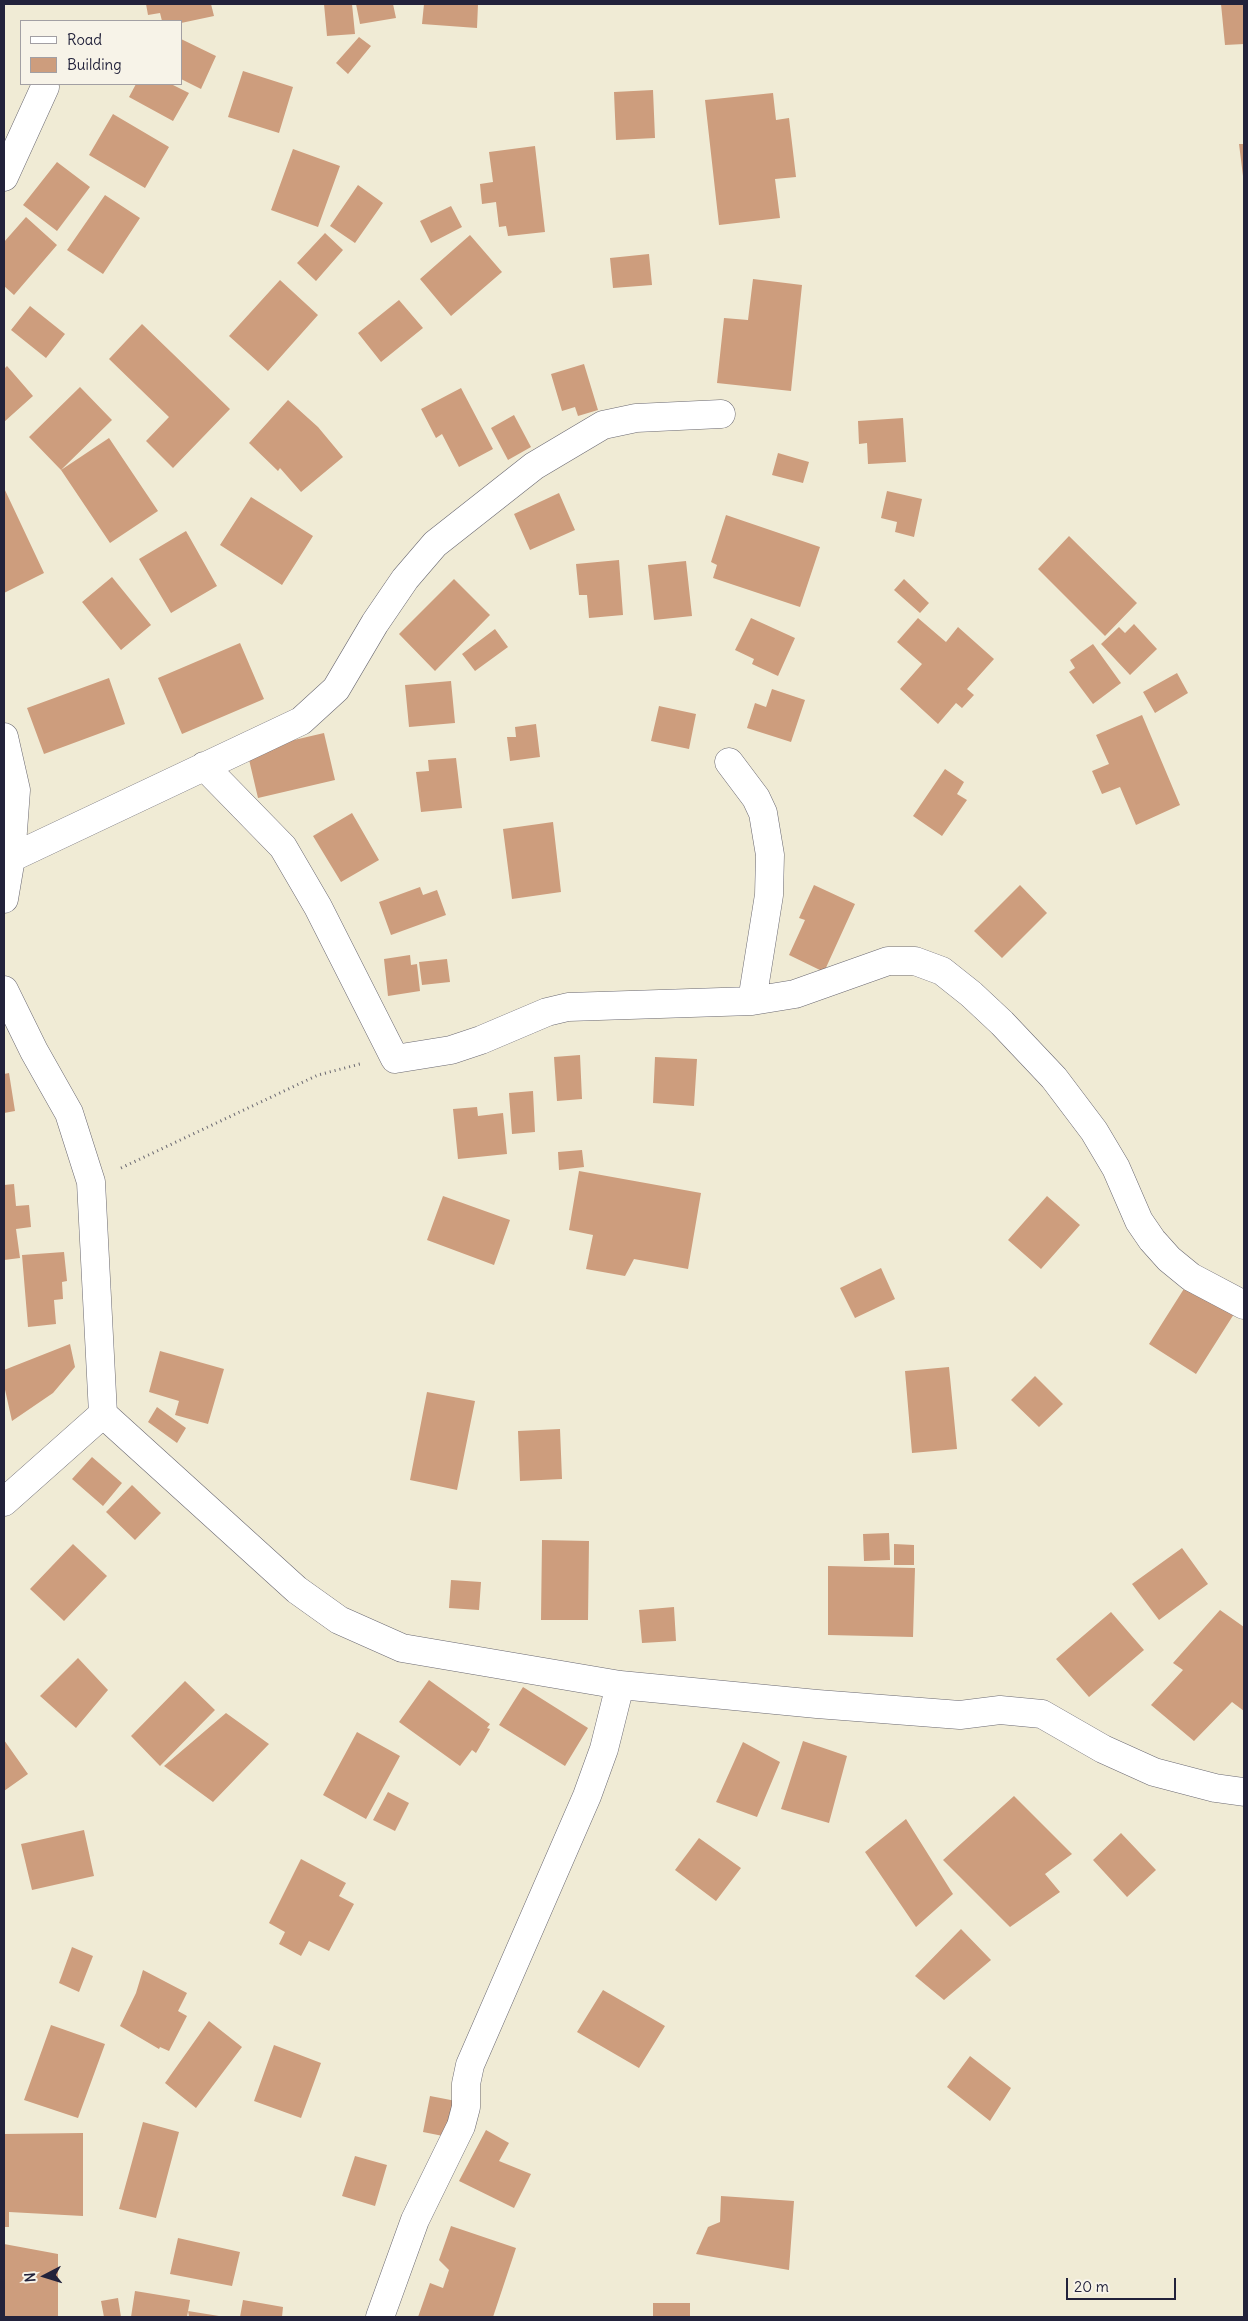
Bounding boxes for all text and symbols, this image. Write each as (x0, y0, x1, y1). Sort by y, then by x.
legend (20, 20, 182, 85)
text: Road (67, 30, 102, 49)
text: Building (67, 55, 122, 74)
north arrow (20, 2251, 70, 2301)
scale bar (1068, 2268, 1178, 2300)
text: N (21, 2272, 39, 2283)
text: 20 m (1074, 2277, 1109, 2296)

